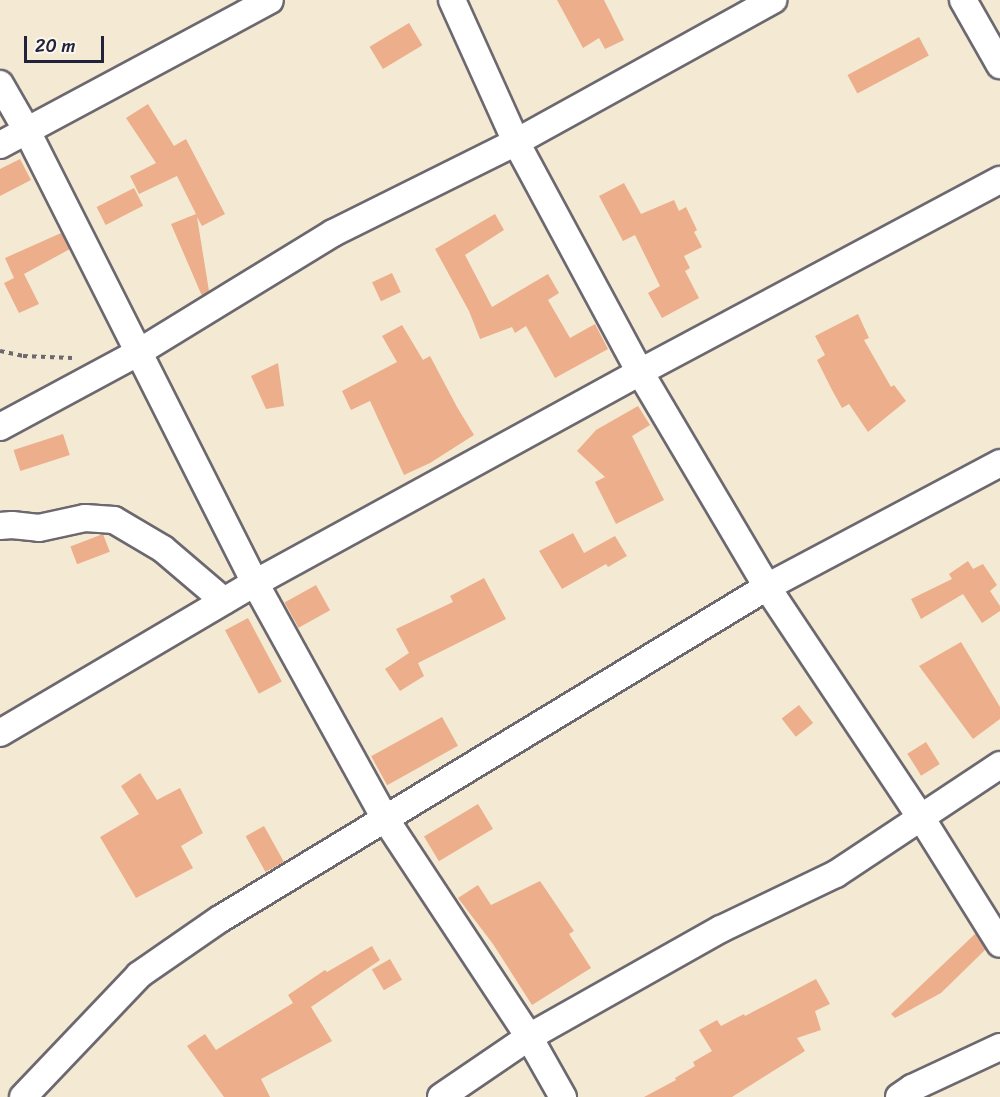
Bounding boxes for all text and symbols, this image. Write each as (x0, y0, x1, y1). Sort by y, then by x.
scale bar (27, 24, 106, 62)
text: 20 m (35, 30, 75, 62)

